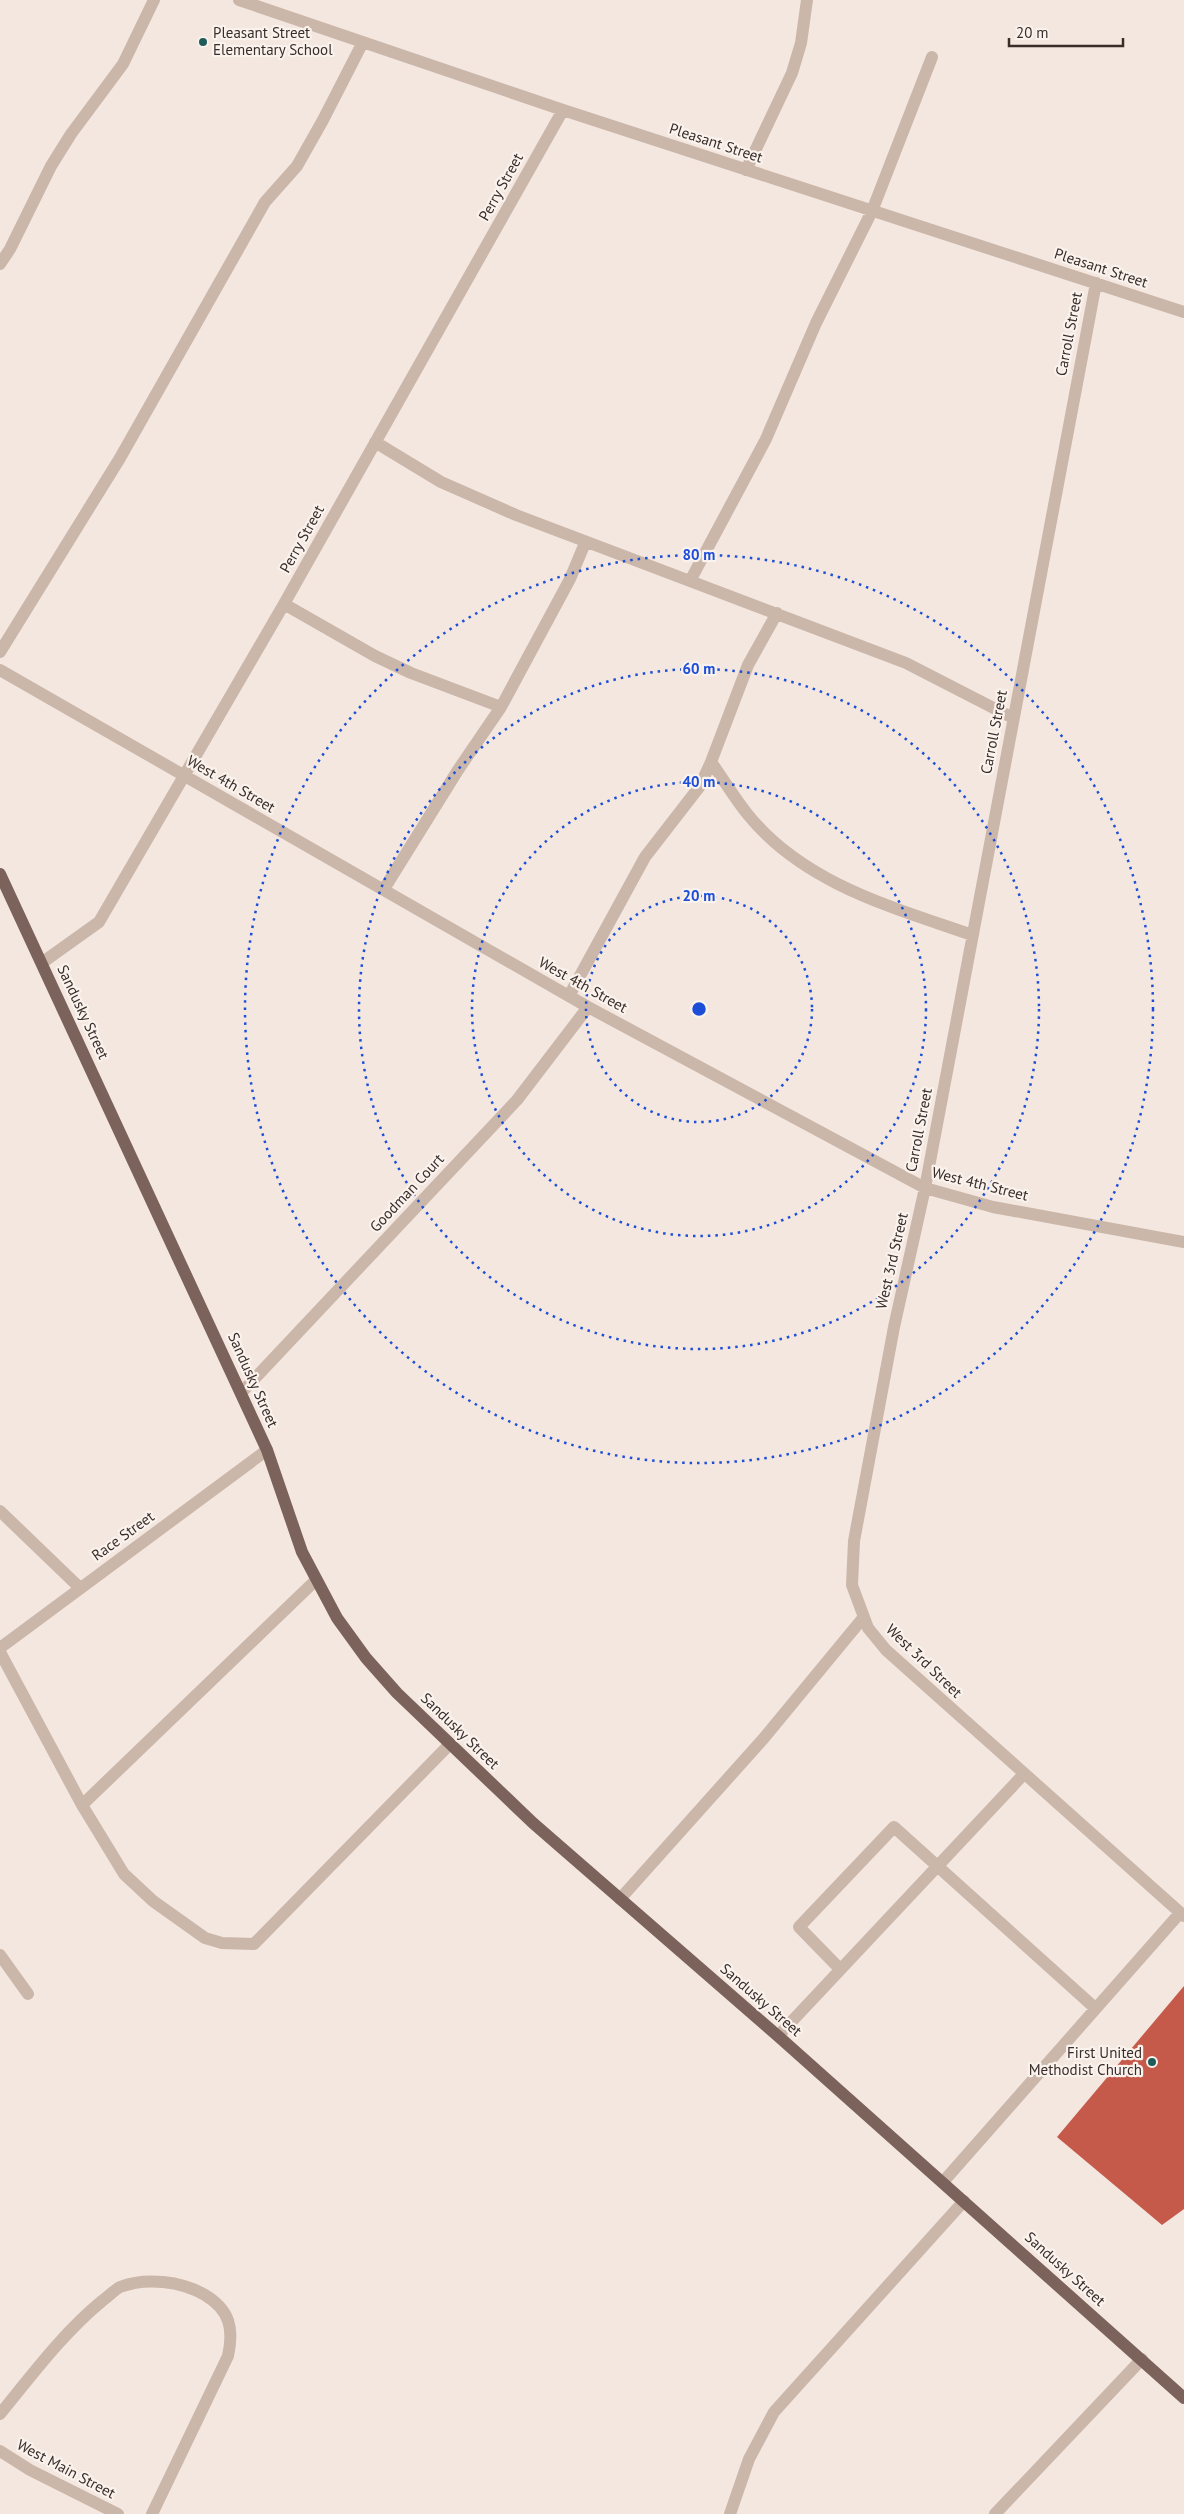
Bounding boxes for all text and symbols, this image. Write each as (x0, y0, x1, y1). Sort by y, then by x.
scale bar (1009, 15, 1123, 47)
place label: Pleasant Street Elementary School (213, 23, 333, 59)
text: 20 m (1016, 23, 1049, 42)
marker: Pleasant Street Elementary School (197, 36, 209, 48)
street label: Pleasant Street (667, 118, 765, 167)
street label: Perry Street (474, 150, 527, 224)
street label: Pleasant Street (1052, 243, 1150, 292)
street label: Carroll Street (1051, 290, 1086, 377)
street label: Perry Street (275, 502, 328, 576)
text: 80 m (683, 545, 715, 564)
text: 60 m (683, 659, 715, 678)
street label: Carroll Street (976, 688, 1011, 775)
street label: West 4th Street (184, 751, 279, 816)
text: 40 m (683, 772, 715, 791)
text: 20 m (683, 886, 715, 905)
street label: West 4th Street (536, 952, 631, 1017)
street label: Sandusky Street (53, 962, 114, 1062)
centre of rings (690, 1000, 708, 1018)
street label: Carroll Street (901, 1086, 936, 1173)
street label: Goodman Court (366, 1150, 448, 1236)
street label: West 4th Street (930, 1162, 1030, 1205)
street label: West 3rd Street (871, 1211, 912, 1311)
street label: Sandusky Street (224, 1329, 283, 1430)
street label: Race Street (88, 1507, 158, 1565)
street label: West 3rd Street (882, 1620, 966, 1702)
street label: Sandusky Street (417, 1688, 504, 1773)
street label: Sandusky Street (717, 1959, 806, 2040)
place label: First United Methodist Church (1029, 2043, 1142, 2079)
marker: First United Methodist Church (1146, 2056, 1158, 2068)
street label: Sandusky Street (1021, 2227, 1110, 2310)
street label: West Main Street (14, 2435, 119, 2502)

